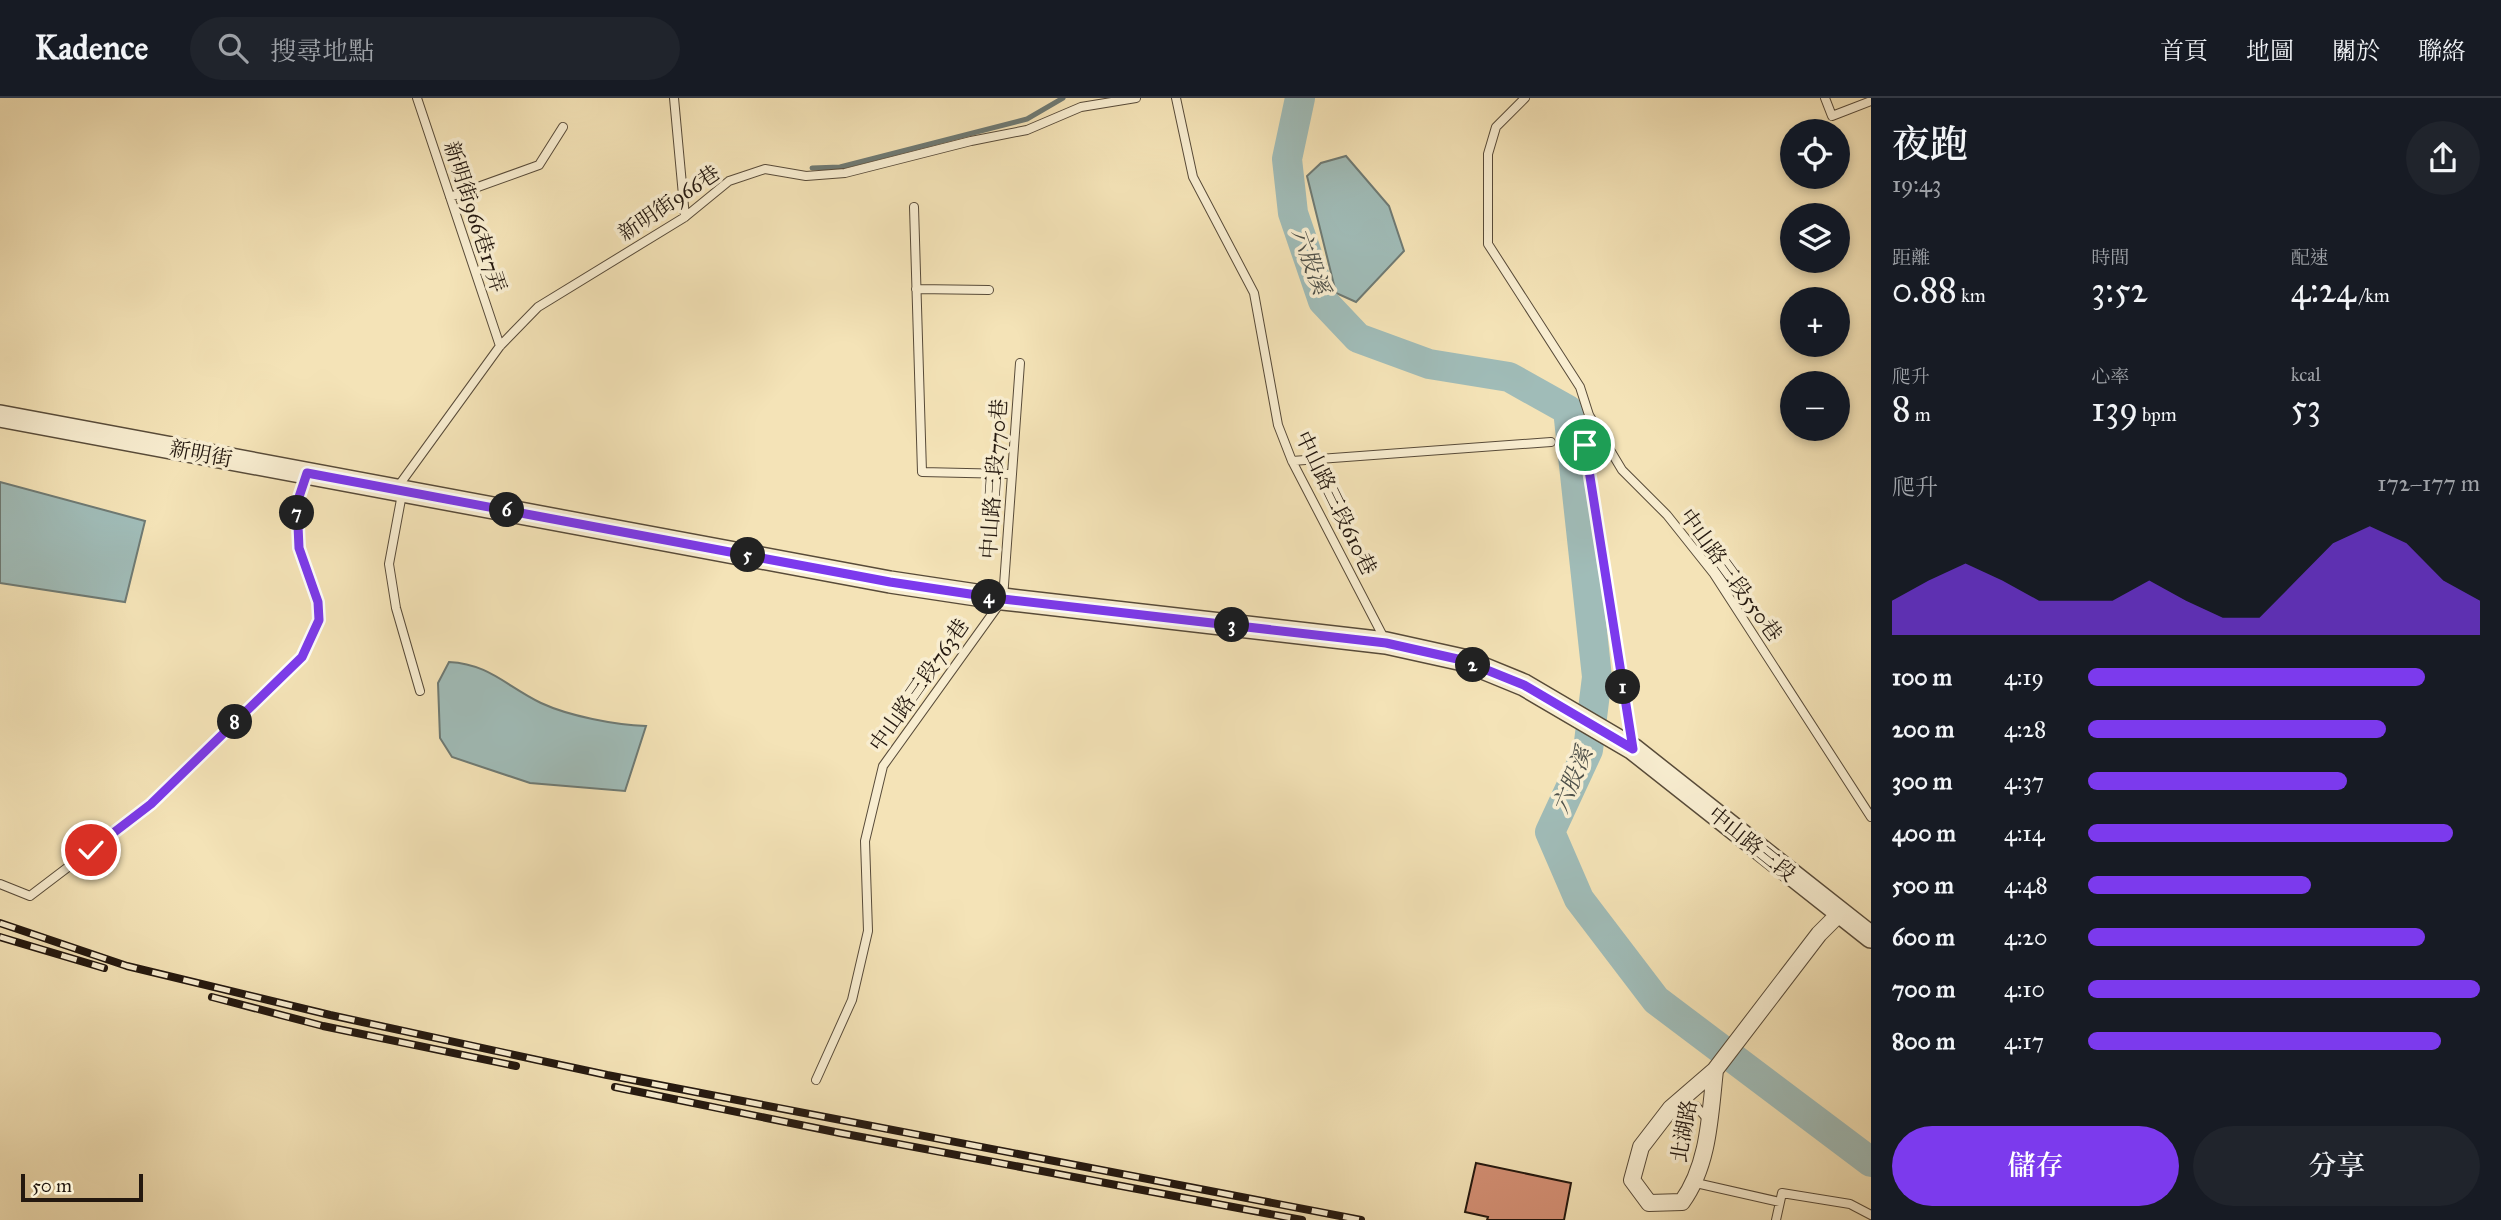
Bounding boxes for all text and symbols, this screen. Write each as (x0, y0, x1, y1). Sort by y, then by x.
search box (190, 17, 680, 80)
text: Kadence (35, 28, 148, 68)
icon: search (214, 29, 252, 67)
text: 搜尋地點 (270, 35, 374, 67)
text: 首頁 (2160, 36, 2208, 66)
text: 地圖 (2246, 36, 2294, 66)
text: 關於 (2332, 36, 2380, 66)
text: 聯絡 (2418, 36, 2466, 66)
map controls (1780, 119, 1850, 441)
button: locate (1780, 119, 1850, 189)
text: 夜跑 (1892, 121, 1968, 167)
button: share (2406, 121, 2480, 195)
street label: 新明街966巷17弄 (438, 138, 512, 296)
street label: 新明街966巷 (613, 160, 725, 246)
text: 19:43 (1892, 170, 1941, 198)
button: layers (1780, 203, 1850, 273)
water label: 六股溪 (1286, 224, 1337, 301)
text: 距離 (1892, 246, 1930, 269)
text: 時間 (2091, 246, 2129, 269)
text: 配速 (2291, 246, 2329, 269)
text: 0.88 (1892, 269, 1957, 312)
text: 3:52 (2091, 269, 2148, 312)
text: 4:24 (2291, 269, 2356, 312)
text: km (1957, 284, 1986, 307)
text: /km (2356, 284, 2390, 307)
button: + (1780, 287, 1850, 357)
text: kcal (2291, 363, 2321, 386)
text: 爬升 (1892, 365, 1930, 388)
text: 心率 (2091, 365, 2129, 388)
button: − (1780, 371, 1850, 441)
text: 53 (2291, 386, 2321, 429)
text: 8 (1892, 388, 1911, 431)
text: 139 (2091, 388, 2138, 431)
street label: 中山路三段770巷 (975, 398, 1013, 560)
text: m (1911, 403, 1931, 426)
text: bpm (2138, 403, 2177, 426)
pin (1555, 415, 1615, 475)
icon: arrive (1566, 426, 1604, 464)
street label: 中山路三段610巷 (1290, 427, 1382, 579)
street label: 新明街 (168, 435, 234, 473)
text: 172–177 m (2377, 469, 2480, 497)
text: 爬升 (1892, 473, 1938, 501)
pin: 6 (490, 492, 524, 528)
pin: 7 (280, 496, 314, 530)
text: 6 (502, 498, 511, 521)
text: 7 (291, 501, 302, 524)
street label: 中山路三段550巷 (1674, 504, 1788, 646)
pin: 5 (730, 538, 766, 573)
text: 5 (743, 543, 752, 566)
pin: 4 (972, 580, 1006, 614)
text: 4 (983, 585, 994, 608)
pin: 3 (1214, 608, 1250, 642)
text: 3 (1228, 613, 1235, 636)
street label: 中山路三段763巷 (864, 614, 974, 756)
pin: 2 (1456, 648, 1490, 682)
text: 2 (1468, 653, 1477, 676)
text: 100 m (1892, 663, 1952, 691)
text: 4:19 (2004, 663, 2044, 691)
pin: 1 (1606, 670, 1640, 704)
text: 1 (1619, 675, 1626, 698)
pin: 8 (218, 704, 252, 740)
text: 8 (229, 710, 240, 733)
text: 200 m (1892, 715, 1954, 743)
text: 4:28 (2004, 715, 2046, 743)
water label: 六股溪 (1546, 740, 1599, 817)
text: 300 m (1892, 767, 1952, 795)
text: 4:37 (2004, 767, 2044, 795)
street label: 中山路三段 (1703, 801, 1801, 887)
text: 400 m (1892, 819, 1956, 847)
text: 4:14 (2004, 819, 2045, 847)
pin (61, 820, 121, 880)
icon: check (72, 831, 110, 869)
text: 500 m (1892, 871, 1954, 899)
text: 4:48 (2004, 871, 2048, 899)
text: 600 m (1892, 923, 1955, 951)
text: 4:20 (2004, 923, 2047, 951)
text: 700 m (1892, 975, 1955, 1003)
text: 4:10 (2004, 975, 2045, 1003)
text: 800 m (1892, 1027, 1955, 1055)
text: 4:17 (2004, 1027, 2044, 1055)
street label: 北湖路 (1666, 1098, 1702, 1164)
button: 儲存 (1892, 1126, 2179, 1206)
button: 分享 (2193, 1126, 2480, 1206)
scale bar (21, 1171, 144, 1203)
text: 50 m (32, 1174, 72, 1197)

